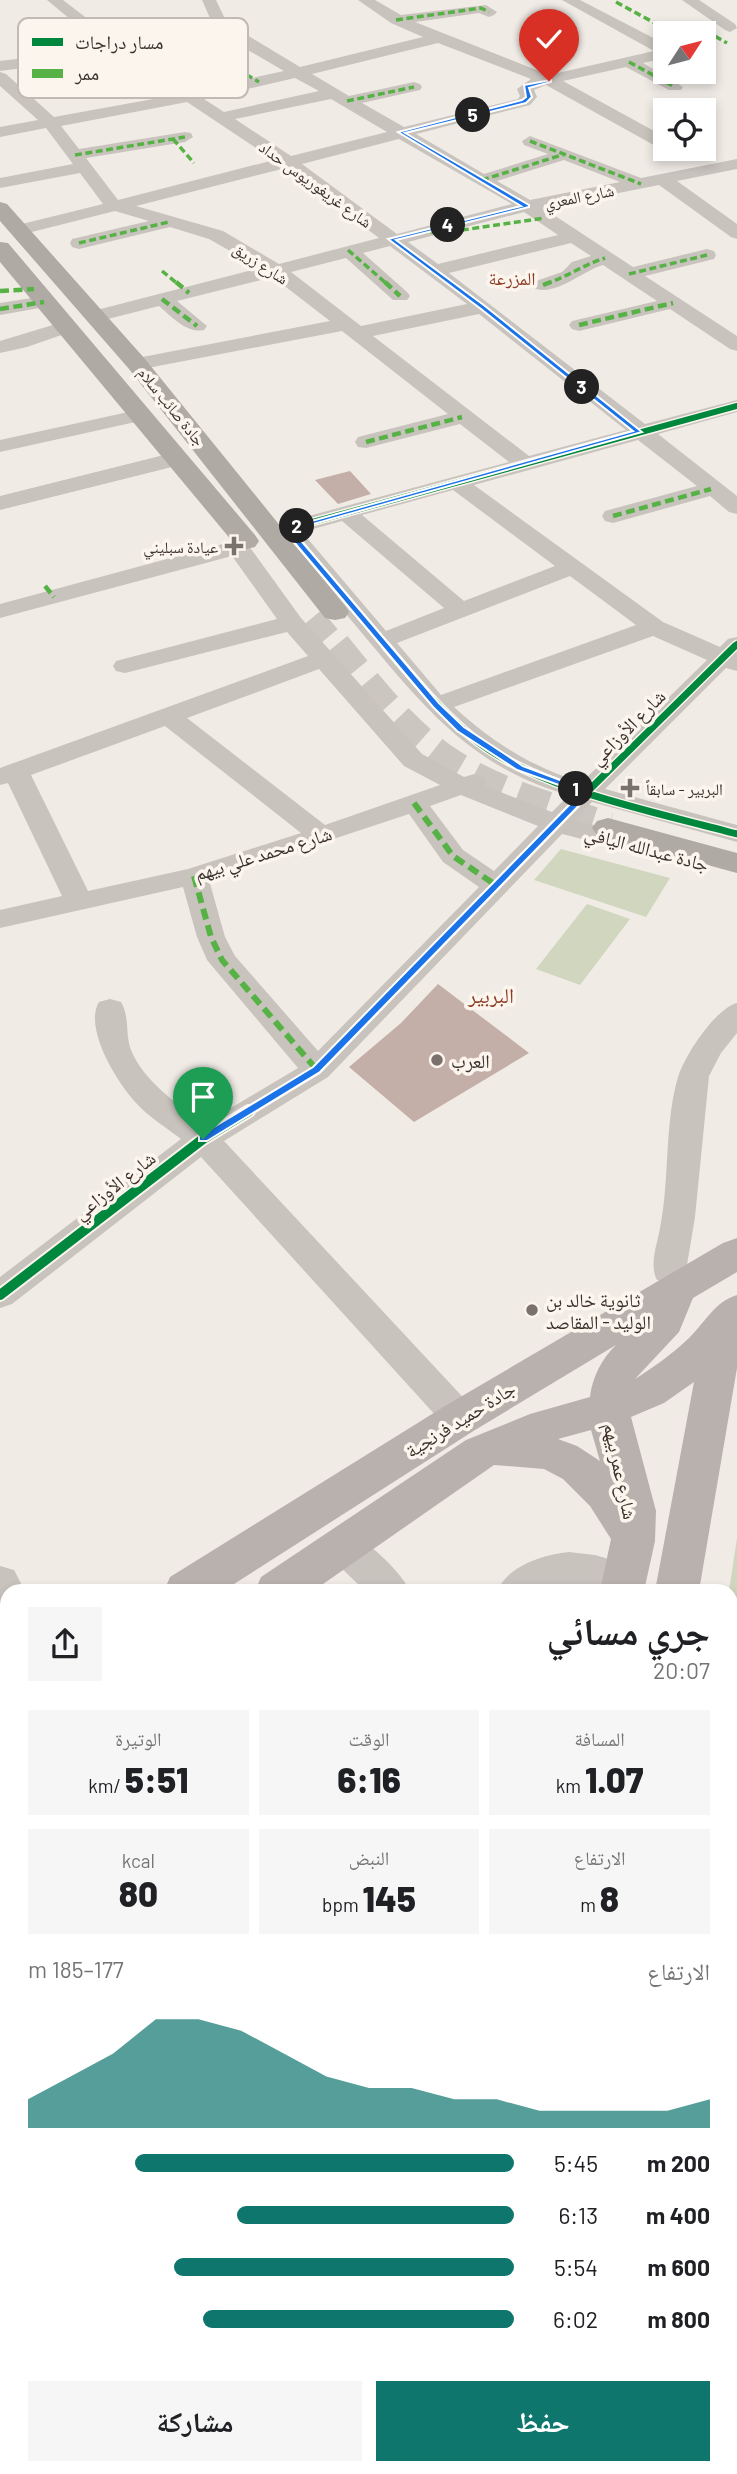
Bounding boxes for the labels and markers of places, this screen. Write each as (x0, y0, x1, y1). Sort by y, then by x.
pin (519, 9, 579, 81)
pin: 5 (456, 97, 490, 132)
pin: 4 (430, 208, 466, 243)
pin: 3 (564, 370, 600, 404)
pin: 2 (280, 508, 314, 544)
marker: عيادة سبليني (224, 536, 244, 556)
place label: عيادة سبليني (143, 537, 218, 560)
pin: 1 (558, 772, 594, 806)
marker: البربير - سابقاً (620, 778, 640, 798)
place label: البربير - سابقاً (646, 779, 723, 799)
place label: العرب (451, 1049, 490, 1073)
marker: العرب (429, 1052, 445, 1068)
pin (173, 1067, 233, 1139)
place label: ثانوية خالد بن الوليد - المقاصد (546, 1288, 651, 1334)
marker: ثانوية خالد بن الوليد - المقاصد (524, 1302, 540, 1318)

